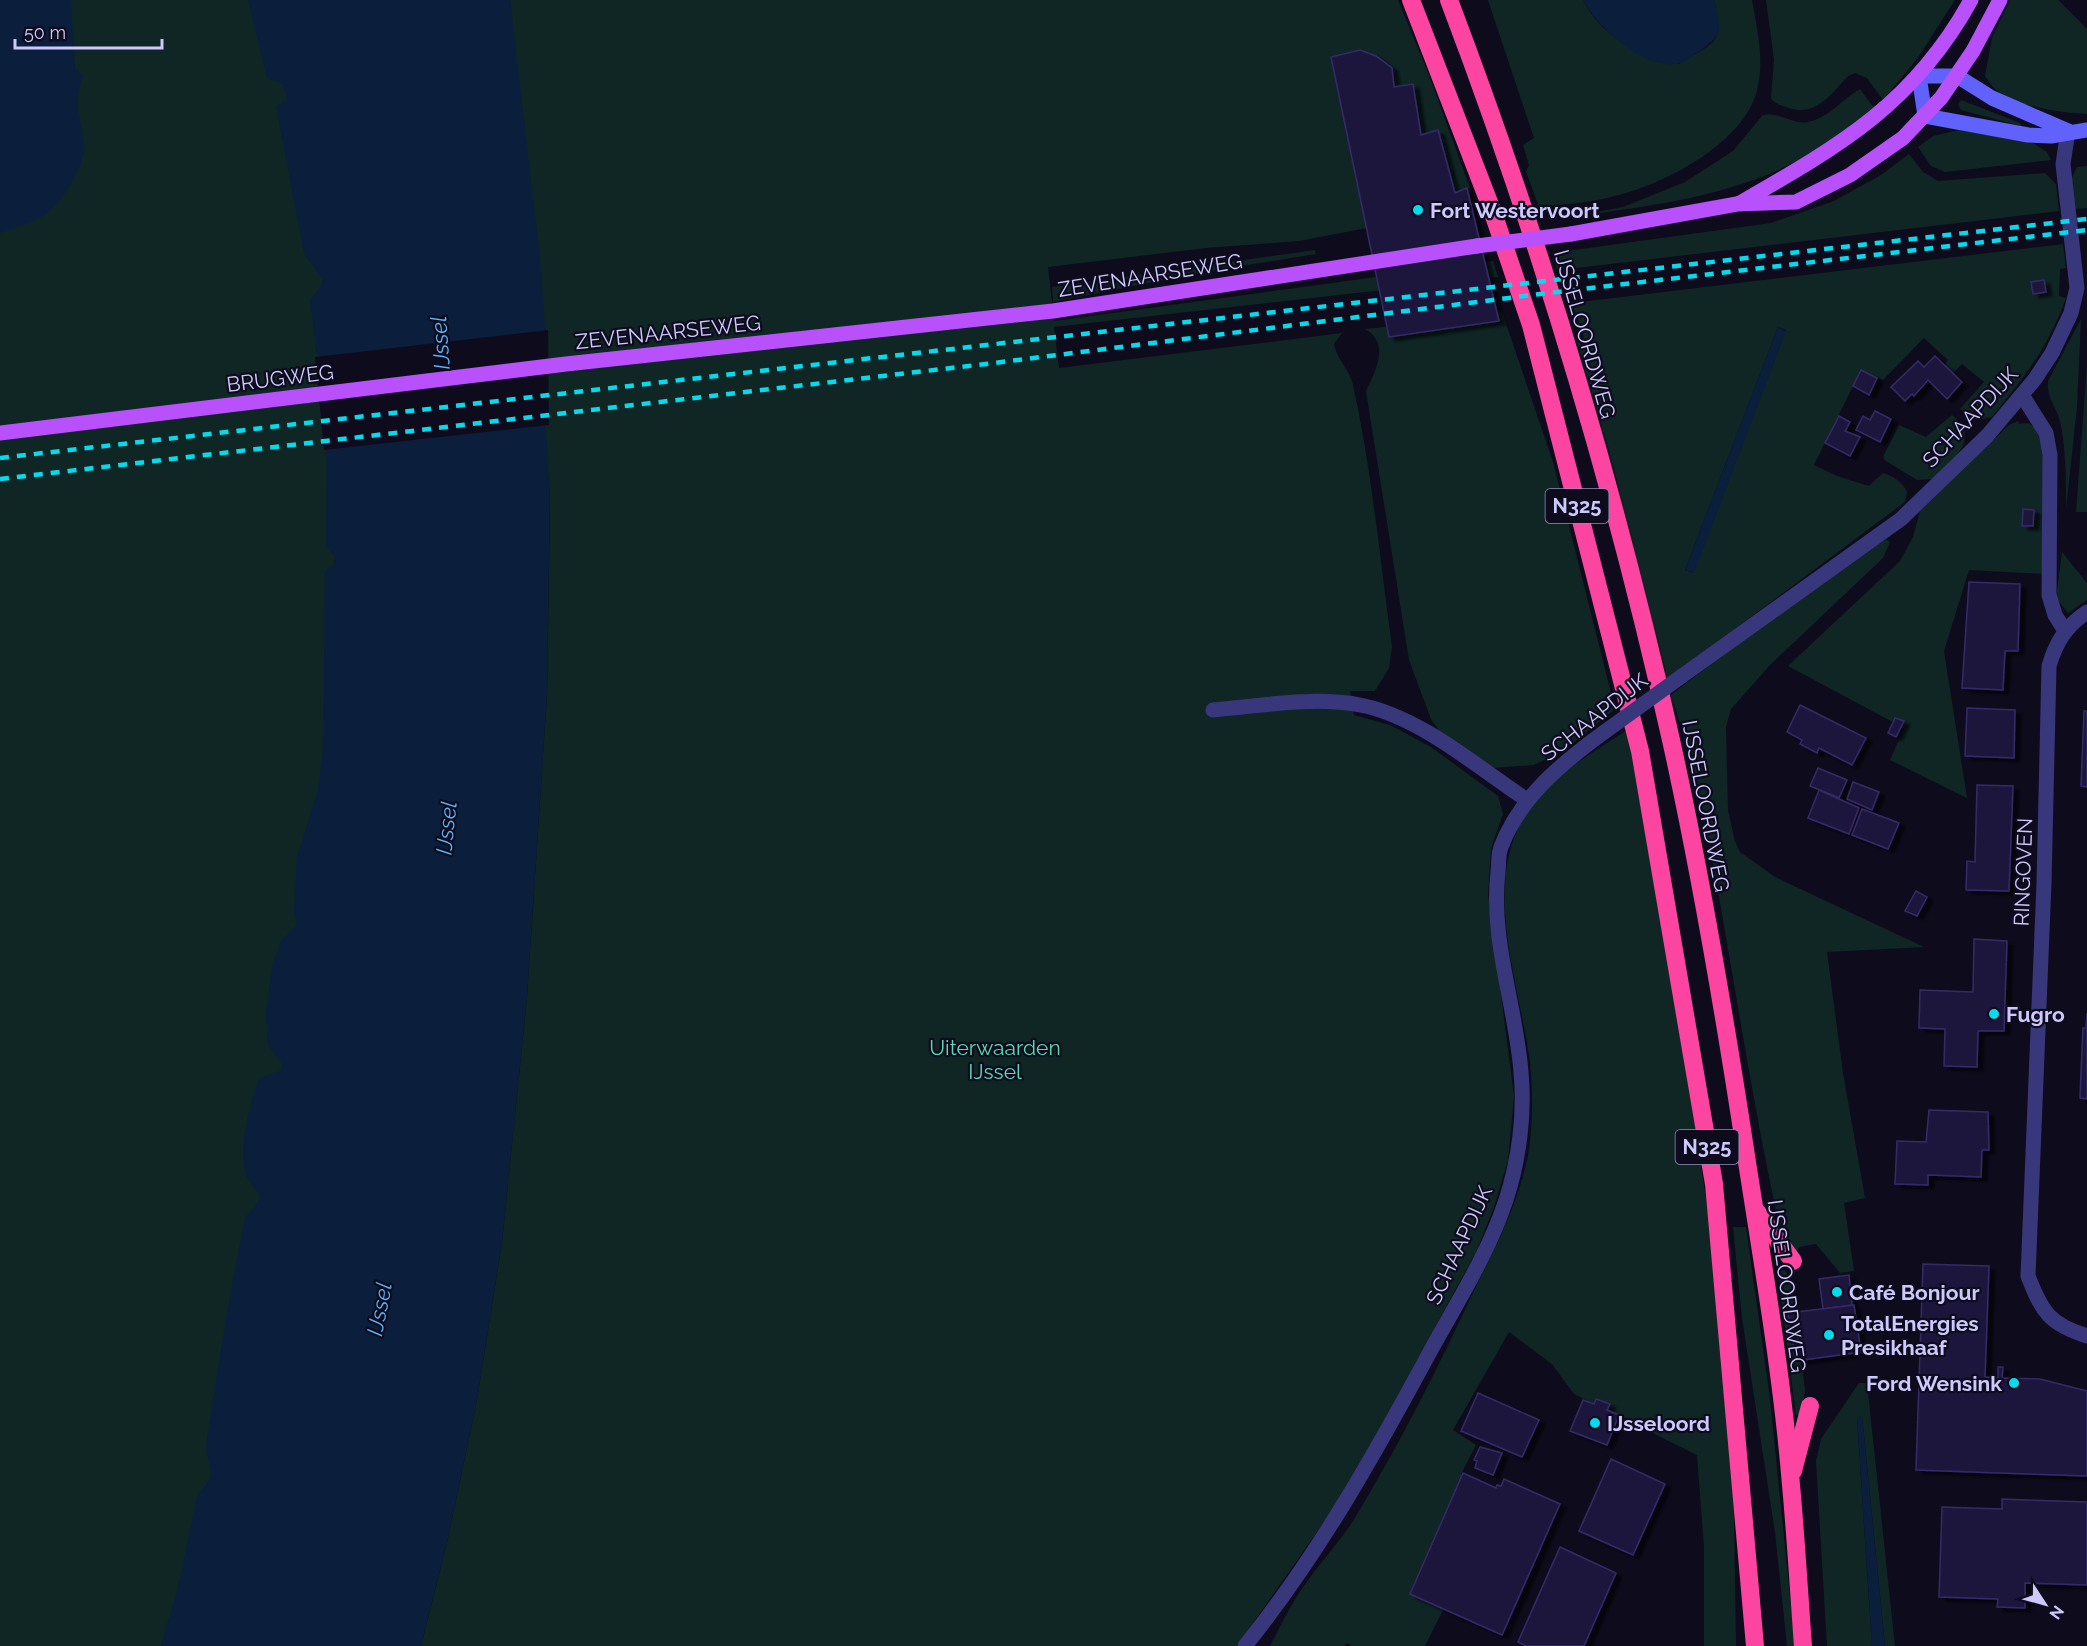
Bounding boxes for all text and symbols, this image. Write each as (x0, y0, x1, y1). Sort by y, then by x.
scale bar (15, 12, 162, 50)
text: 50 m (24, 22, 66, 43)
place label: Fort Westervoort (1430, 198, 1600, 223)
marker: Fort Westervoort (1411, 203, 1425, 217)
street label: IJSSELOORDWEG (1549, 247, 1621, 421)
street label: ZEVENAARSEWEG (1056, 248, 1244, 302)
street label: ZEVENAARSEWEG (574, 310, 762, 354)
water label: IJssel (425, 315, 455, 371)
street label: BRUGWEG (225, 359, 335, 397)
street label: SCHAAPDIJK (1917, 361, 2023, 472)
road number: N325 (1546, 489, 1608, 523)
street label: SCHAAPDIJK (1536, 667, 1652, 766)
street label: IJSSELOORDWEG (1677, 718, 1735, 894)
water label: IJssel (430, 800, 462, 856)
street label: RINGOVEN (2009, 817, 2037, 927)
place label: Fugro (2006, 1002, 2065, 1027)
marker: Fugro (1987, 1007, 2001, 1021)
park label: Uiterwaarden IJssel (929, 1035, 1061, 1084)
road number: N325 (1676, 1130, 1738, 1164)
street label: SCHAAPDIJK (1421, 1181, 1498, 1308)
street label: IJSSELOORDWEG (1762, 1198, 1812, 1374)
water label: IJssel (361, 1280, 397, 1338)
place label: Café Bonjour (1849, 1280, 1980, 1305)
marker: Café Bonjour (1830, 1285, 1844, 1299)
place label: TotalEnergies Presikhaaf (1841, 1311, 1979, 1360)
marker: TotalEnergies Presikhaaf (1822, 1328, 1836, 1342)
place label: Ford Wensink (1866, 1371, 2002, 1396)
marker: Ford Wensink (2007, 1376, 2021, 1390)
place label: IJsseloord (1607, 1411, 1710, 1436)
marker: IJsseloord (1588, 1416, 1602, 1430)
north arrow (2015, 1574, 2075, 1634)
text: N (2045, 1602, 2068, 1623)

